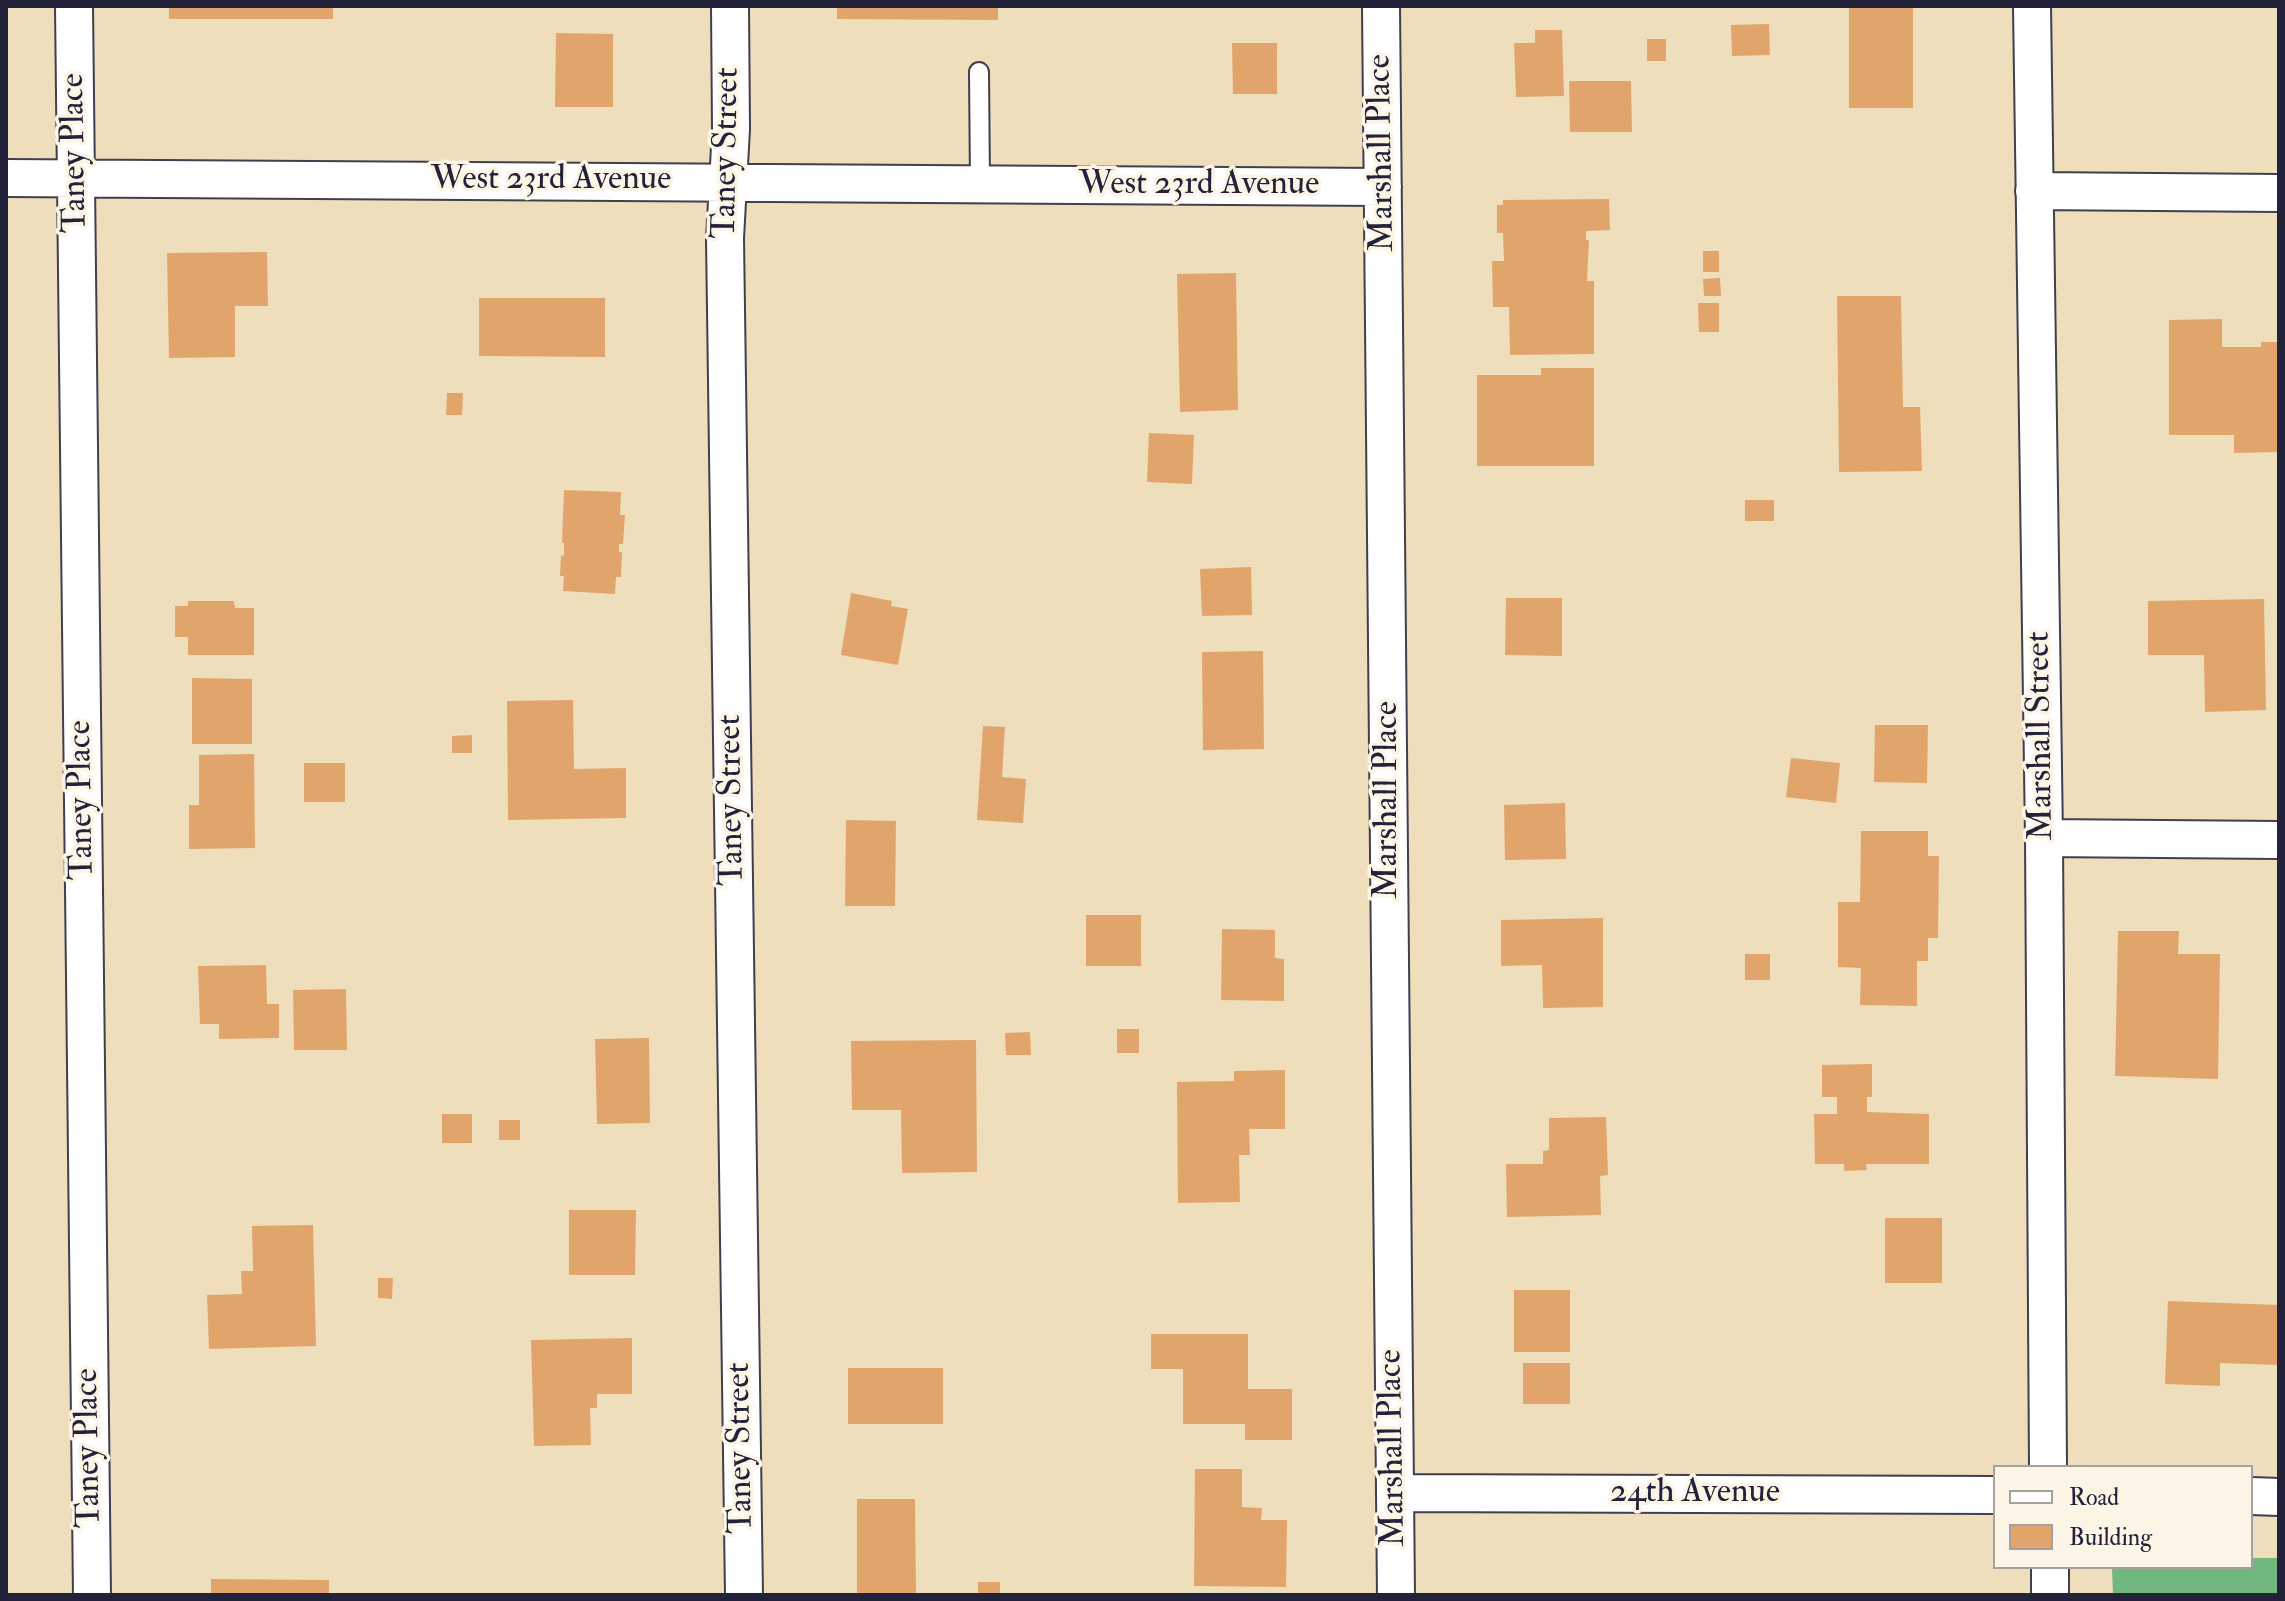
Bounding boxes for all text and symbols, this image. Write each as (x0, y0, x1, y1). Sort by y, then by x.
street label: Marshall Place (1361, 54, 1405, 252)
street label: Taney Street (706, 67, 750, 239)
street label: Taney Place (54, 73, 98, 233)
street label: West 23rd Avenue (431, 161, 671, 201)
street label: West 23rd Avenue (1079, 166, 1319, 206)
street label: Marshall Street (2020, 631, 2064, 841)
street label: Marshall Place (1369, 701, 1409, 899)
street label: Taney Street (711, 714, 755, 886)
street label: Taney Place (61, 720, 105, 880)
street label: Marshall Place (1372, 1349, 1416, 1547)
street label: Taney Street (720, 1362, 764, 1534)
street label: Taney Place (68, 1368, 112, 1528)
legend (1993, 1465, 2253, 1569)
street label: 24th Avenue (1610, 1474, 1780, 1514)
text: Road (2069, 1482, 2119, 1513)
text: Building (2069, 1522, 2152, 1553)

